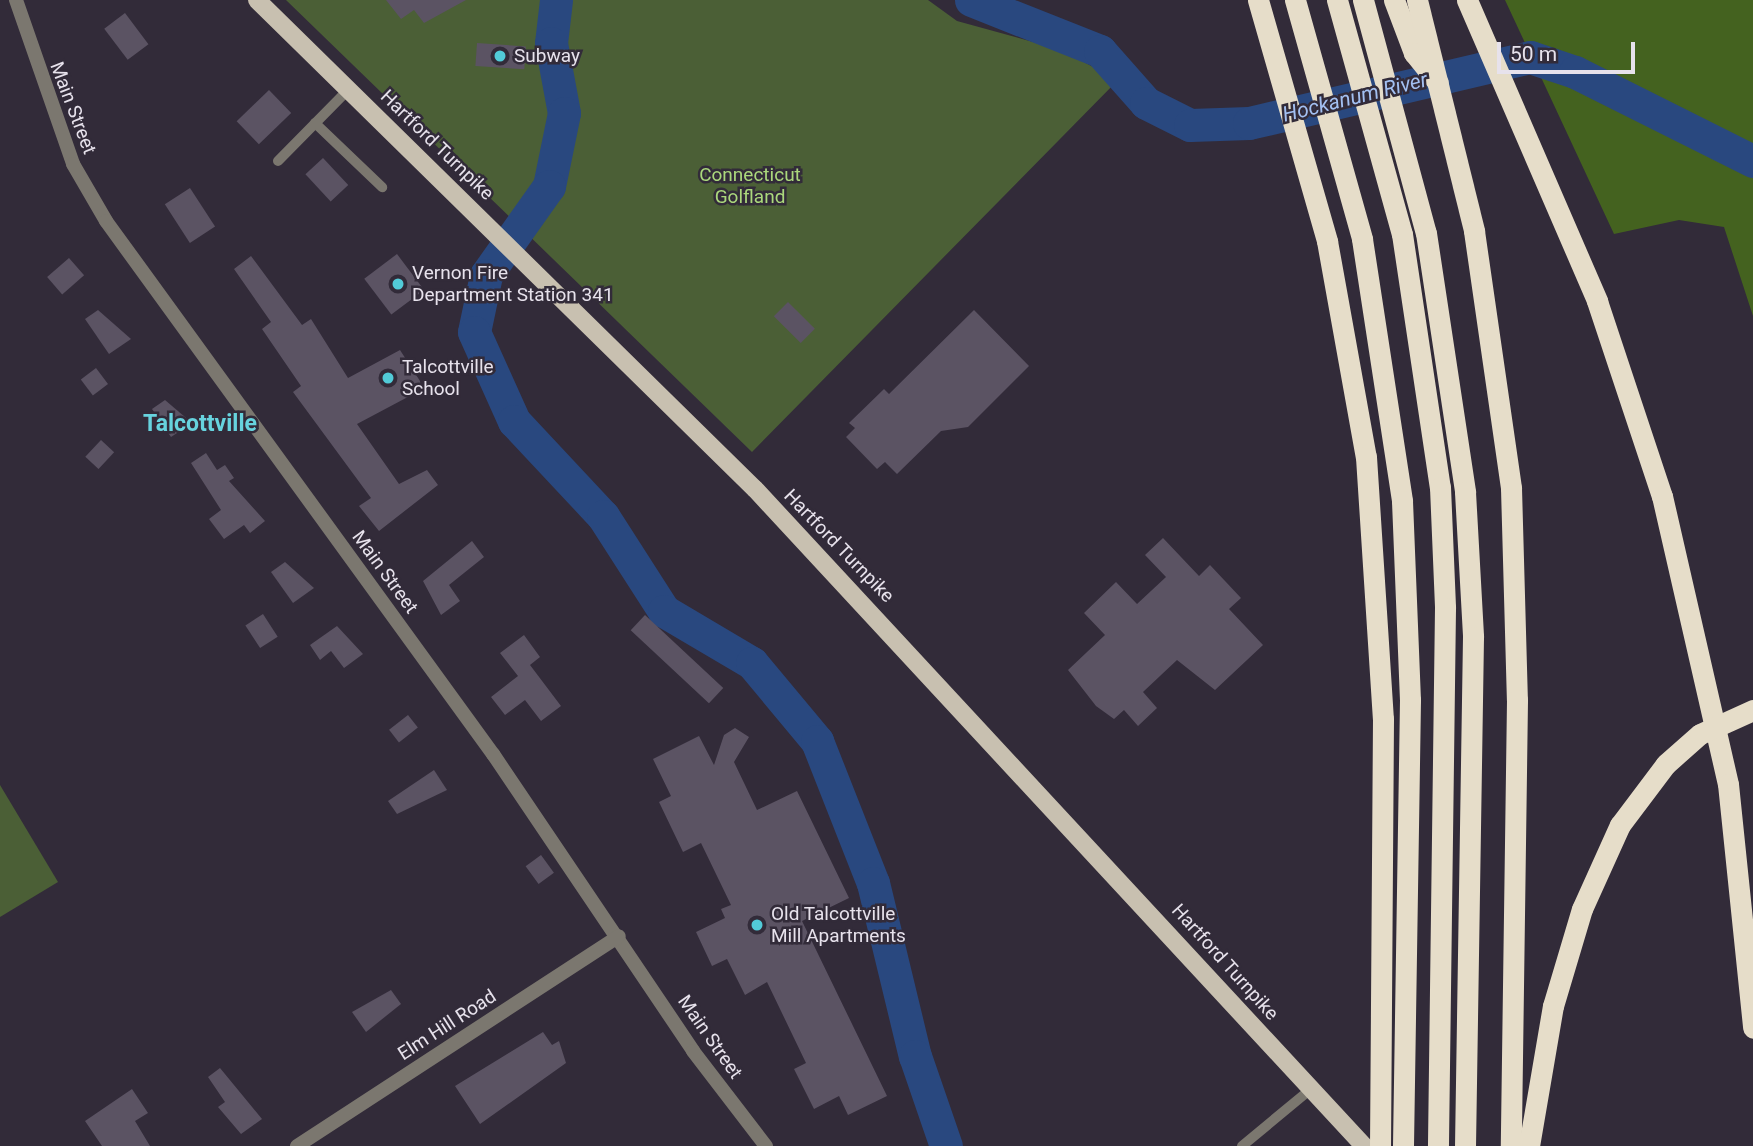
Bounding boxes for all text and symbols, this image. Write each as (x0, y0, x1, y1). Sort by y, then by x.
scale bar (1501, 28, 1639, 72)
text: 50 m (1510, 42, 1557, 66)
place label: Subway (514, 45, 580, 67)
marker: Subway (492, 48, 508, 64)
street label: Main Street (45, 59, 101, 157)
water label: Hockanum River (1280, 67, 1430, 127)
street label: Hartford Turnpike (376, 85, 498, 205)
park label: Connecticut Golfland (699, 164, 801, 208)
place label: Vernon Fire Department Station 341 (412, 262, 614, 306)
marker: Vernon Fire Department Station 341 (390, 276, 406, 292)
place label: Talcottville School (402, 356, 494, 400)
marker: Talcottville School (380, 370, 396, 386)
district label: Talcottville (143, 410, 257, 438)
street label: Hartford Turnpike (779, 485, 899, 607)
street label: Main Street (347, 526, 423, 618)
street label: Hartford Turnpike (1167, 899, 1283, 1025)
place label: Old Talcottville Mill Apartments (771, 903, 906, 947)
marker: Old Talcottville Mill Apartments (749, 917, 765, 933)
street label: Elm Hill Road (394, 985, 500, 1065)
street label: Main Street (673, 991, 747, 1083)

